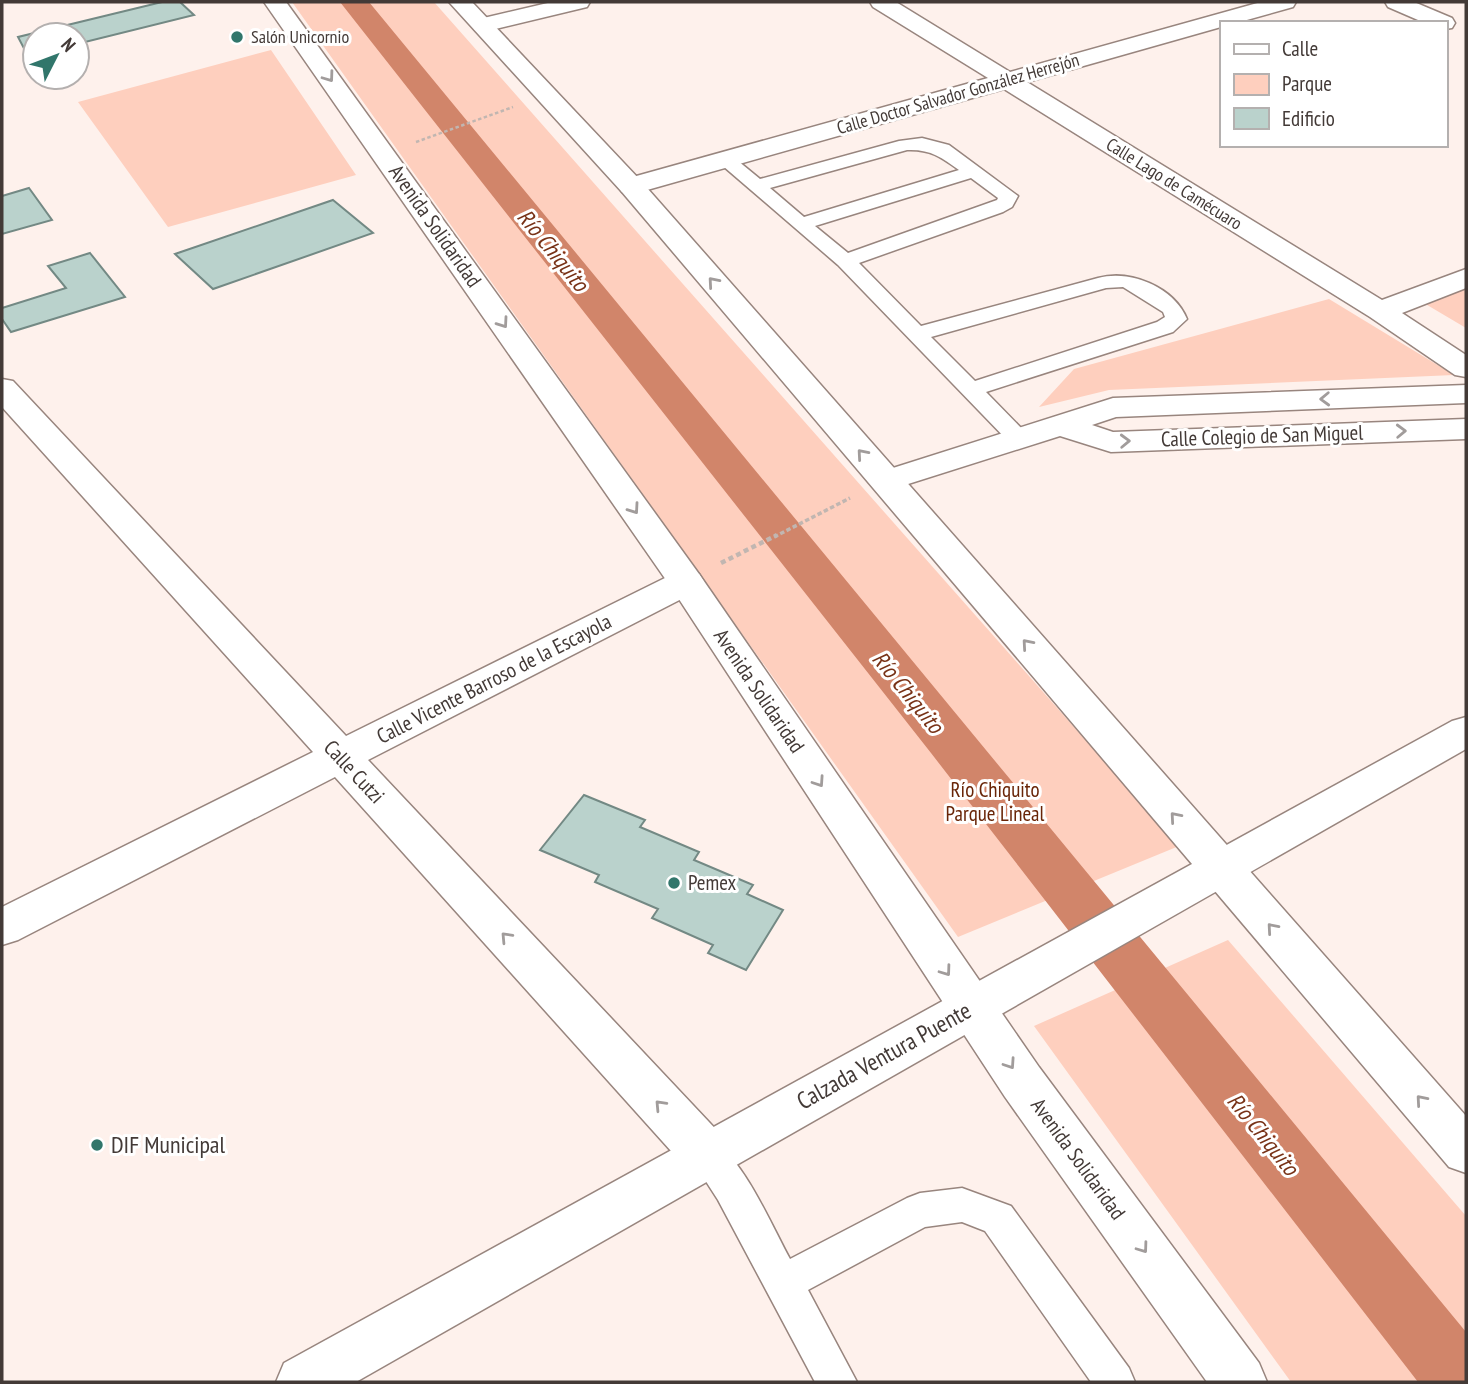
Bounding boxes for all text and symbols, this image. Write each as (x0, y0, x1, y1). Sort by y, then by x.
north arrow (21, 21, 91, 91)
legend (1220, 21, 1447, 147)
place label: Salón Unicornio (251, 25, 349, 48)
marker: Salón Unicornio (229, 29, 245, 45)
text: N (56, 33, 81, 56)
text: Calle (1282, 35, 1318, 62)
street label: Calle Doctor Salvador González Herrejón (834, 48, 1082, 139)
one-way arrow (321, 69, 333, 82)
text: Parque (1282, 70, 1332, 97)
text: Edificio (1282, 105, 1335, 132)
street label: Calle Lago de Camécuaro (1102, 132, 1247, 235)
street label: Avenida Solidaridad (383, 159, 488, 292)
water label: Río Chiquito (511, 203, 597, 298)
one-way arrow (709, 277, 721, 290)
one-way arrow (495, 315, 507, 328)
one-way arrow (1319, 392, 1330, 407)
street label: Calle Colegio de San Miguel (1160, 418, 1364, 453)
one-way arrow (1396, 424, 1407, 439)
one-way arrow (1120, 434, 1131, 449)
one-way arrow (858, 449, 870, 462)
one-way arrow (626, 501, 638, 514)
street label: Calle Vicente Barroso de la Escayola (372, 608, 616, 750)
street label: Avenida Solidaridad (708, 624, 811, 758)
one-way arrow (1023, 640, 1035, 653)
water label: Río Chiquito (866, 645, 952, 740)
street label: Calle Cutzi (318, 734, 391, 809)
one-way arrow (811, 774, 823, 787)
park label: Río Chiquito Parque Lineal (946, 776, 1045, 827)
one-way arrow (1171, 812, 1183, 825)
place label: Pemex (688, 869, 737, 896)
marker: Pemex (666, 875, 682, 891)
one-way arrow (1268, 923, 1280, 936)
one-way arrow (502, 932, 515, 945)
one-way arrow (938, 963, 950, 976)
street label: Calzada Ventura Puente (791, 995, 976, 1116)
one-way arrow (1002, 1056, 1015, 1069)
water label: Río Chiquito (1221, 1087, 1307, 1182)
street label: Avenida Solidaridad (1025, 1093, 1132, 1225)
one-way arrow (1417, 1095, 1430, 1108)
one-way arrow (656, 1100, 669, 1113)
place label: DIF Municipal (111, 1129, 225, 1160)
marker: DIF Municipal (89, 1137, 105, 1153)
one-way arrow (1135, 1240, 1147, 1253)

